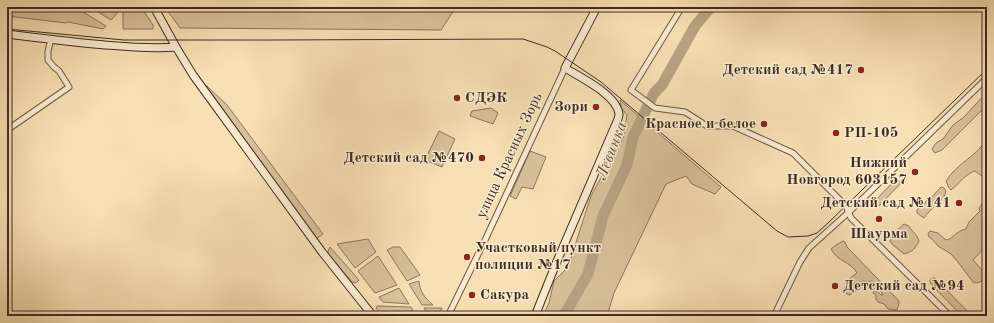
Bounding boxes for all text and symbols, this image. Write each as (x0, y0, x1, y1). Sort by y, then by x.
place label: Детский сад №417 (723, 63, 853, 78)
marker: Детский сад №417 (856, 65, 866, 75)
place label: СДЭК (465, 91, 507, 106)
street label: улица Красных Зорь (474, 91, 546, 221)
marker: СДЭК (452, 93, 462, 103)
place label: Зори (554, 100, 588, 115)
marker: Зори (591, 102, 601, 112)
place label: Красное и белое (645, 117, 756, 132)
water label: Левинка (594, 119, 631, 183)
marker: Красное и белое (759, 119, 769, 129)
place label: РП-105 (844, 126, 898, 141)
marker: РП-105 (831, 128, 841, 138)
place label: Детский сад №470 (344, 151, 474, 166)
marker: Детский сад №470 (477, 153, 487, 163)
place label: Нижний Новгород 603157 (786, 156, 907, 188)
marker: Нижний Новгород 603157 (910, 167, 920, 177)
place label: Детский сад №141 (821, 196, 951, 211)
marker: Детский сад №141 (954, 198, 964, 208)
marker: Шаурма (874, 214, 884, 224)
place label: Шаурма (850, 227, 908, 242)
place label: Участковый пункт полиции №17 (475, 241, 601, 273)
marker: Участковый пункт полиции №17 (462, 252, 472, 262)
place label: Детский сад №94 (843, 279, 965, 294)
marker: Детский сад №94 (830, 281, 840, 291)
place label: Сакура (480, 288, 529, 303)
marker: Сакура (467, 290, 477, 300)

